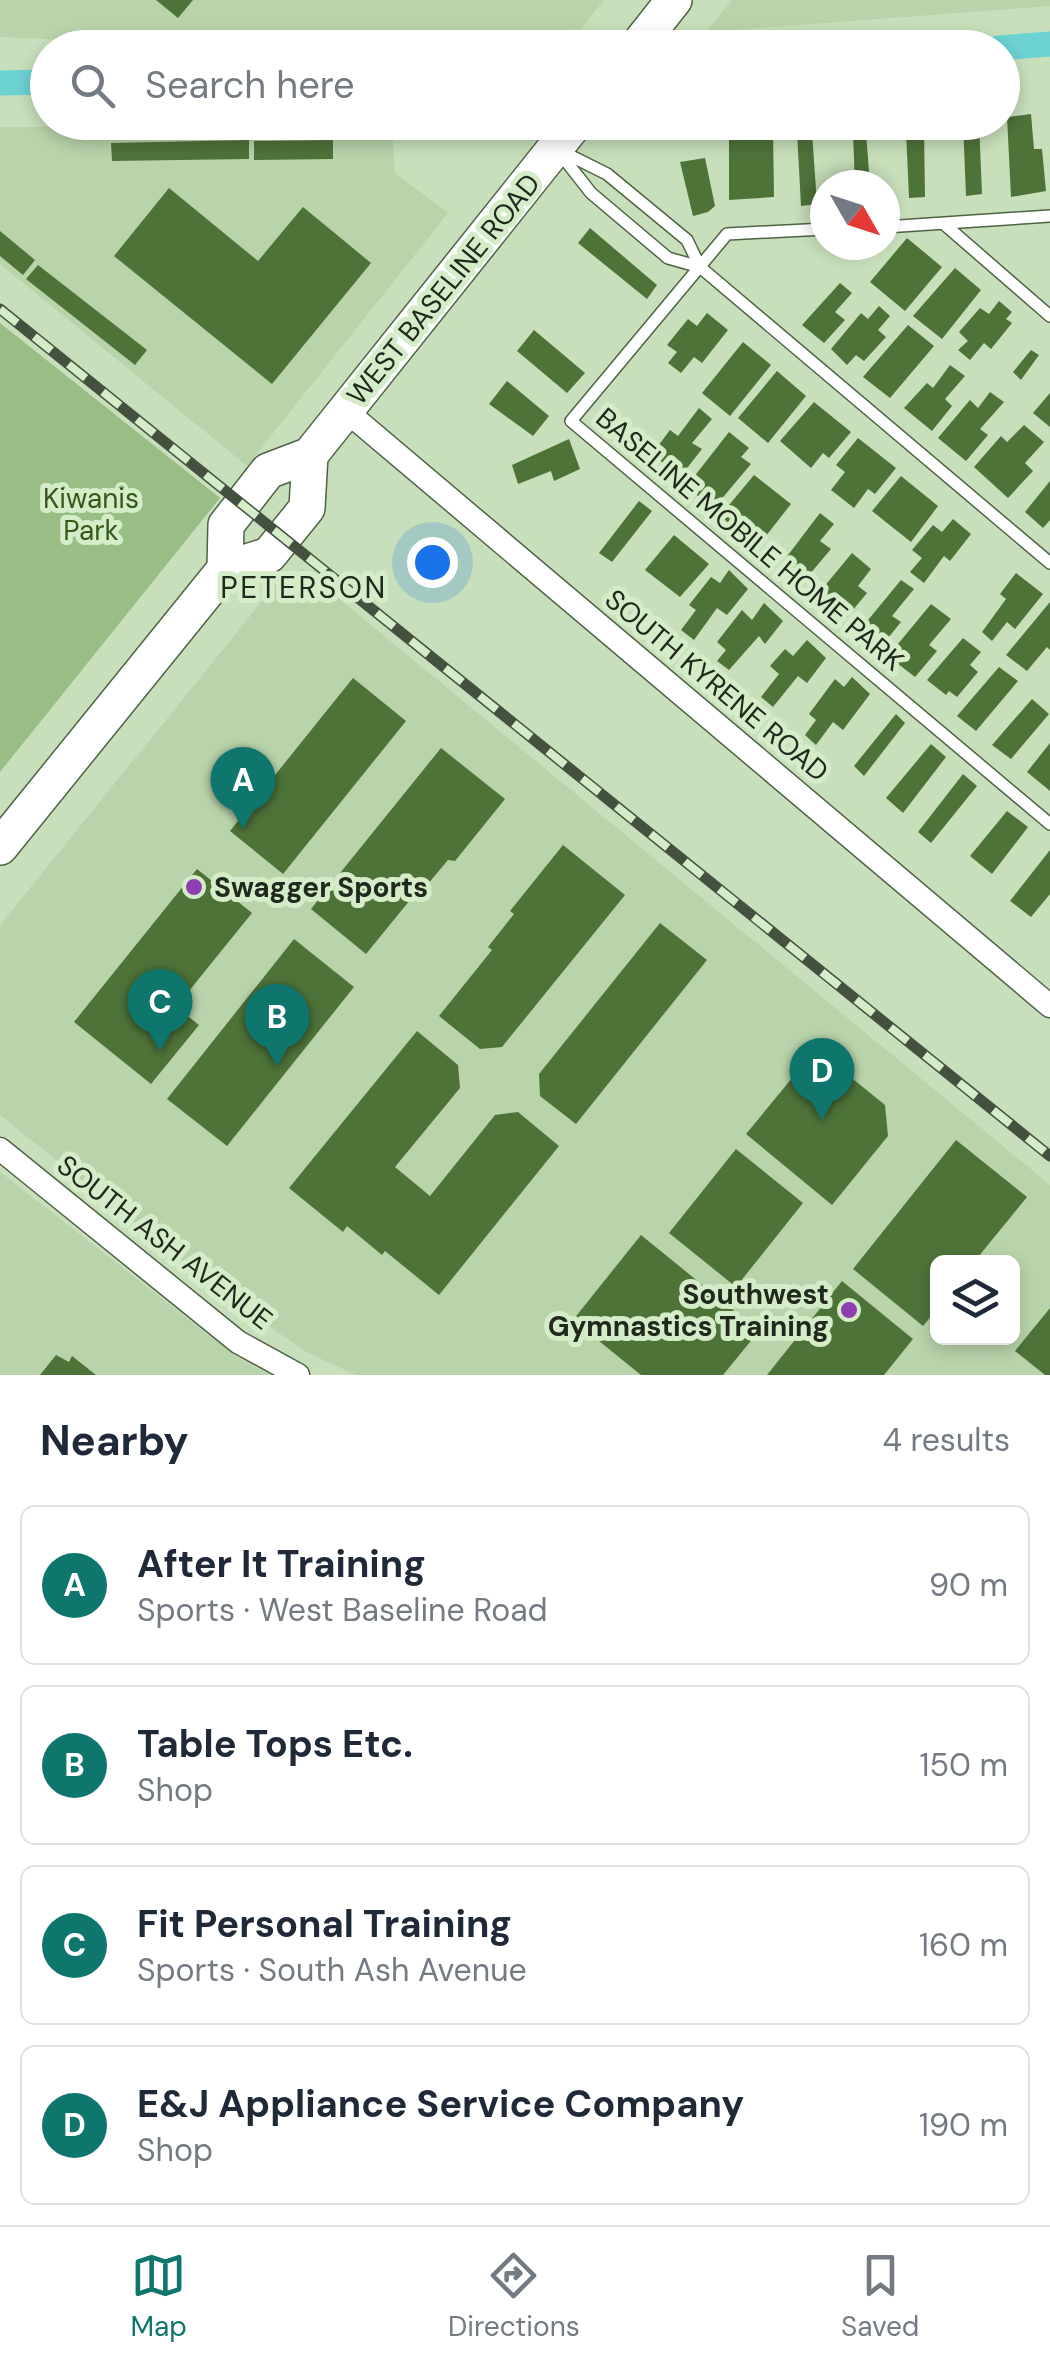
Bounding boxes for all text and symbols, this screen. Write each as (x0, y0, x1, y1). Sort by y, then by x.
search box (30, 30, 1020, 140)
icon: search (65, 58, 120, 113)
text: Search here (145, 60, 355, 110)
street label: WEST BASELINE ROAD (338, 166, 548, 413)
north arrow (810, 170, 900, 260)
street label: BASELINE MOBILE HOME PARK (588, 400, 911, 679)
park label: Kiwanis Park (43, 480, 139, 549)
your location (407, 537, 458, 588)
district label: PETERSON (220, 568, 388, 607)
street label: SOUTH KYRENE ROAD (597, 581, 836, 790)
pin: A (210, 746, 276, 829)
place label: Swagger Sports (214, 869, 428, 906)
marker: Swagger Sports (183, 876, 205, 898)
pin: C (128, 968, 192, 1051)
pin: B (244, 984, 310, 1066)
pin: D (790, 1038, 854, 1120)
street label: SOUTH ASH AVENUE (49, 1147, 280, 1338)
map controls (930, 1255, 1020, 1345)
button: layers (930, 1255, 1020, 1345)
place label: Southwest Gymnastics Training (548, 1276, 829, 1345)
marker: Southwest Gymnastics Training (838, 1299, 860, 1321)
text: Nearby (40, 1413, 189, 1468)
text: 4 results (883, 1419, 1010, 1461)
text: After It Training (137, 1539, 426, 1589)
text: A (63, 1564, 86, 1606)
text: 90 m (929, 1564, 1008, 1606)
text: Sports · West Baseline Road (137, 1589, 548, 1631)
text: Table Tops Etc. (137, 1719, 413, 1769)
text: B (64, 1744, 85, 1786)
text: 150 m (920, 1744, 1008, 1786)
text: Shop (137, 1769, 213, 1811)
text: Fit Personal Training (137, 1899, 512, 1949)
text: C (63, 1924, 86, 1966)
text: 160 m (919, 1924, 1008, 1966)
text: Sports · South Ash Avenue (137, 1949, 527, 1991)
text: E&J Appliance Service Company (137, 2079, 744, 2129)
text: D (63, 2104, 86, 2146)
text: 190 m (919, 2104, 1008, 2146)
text: Shop (137, 2129, 213, 2171)
tab: Map (131, 2248, 187, 2345)
tab: Directions (448, 2248, 580, 2345)
tab: Saved (841, 2248, 919, 2345)

